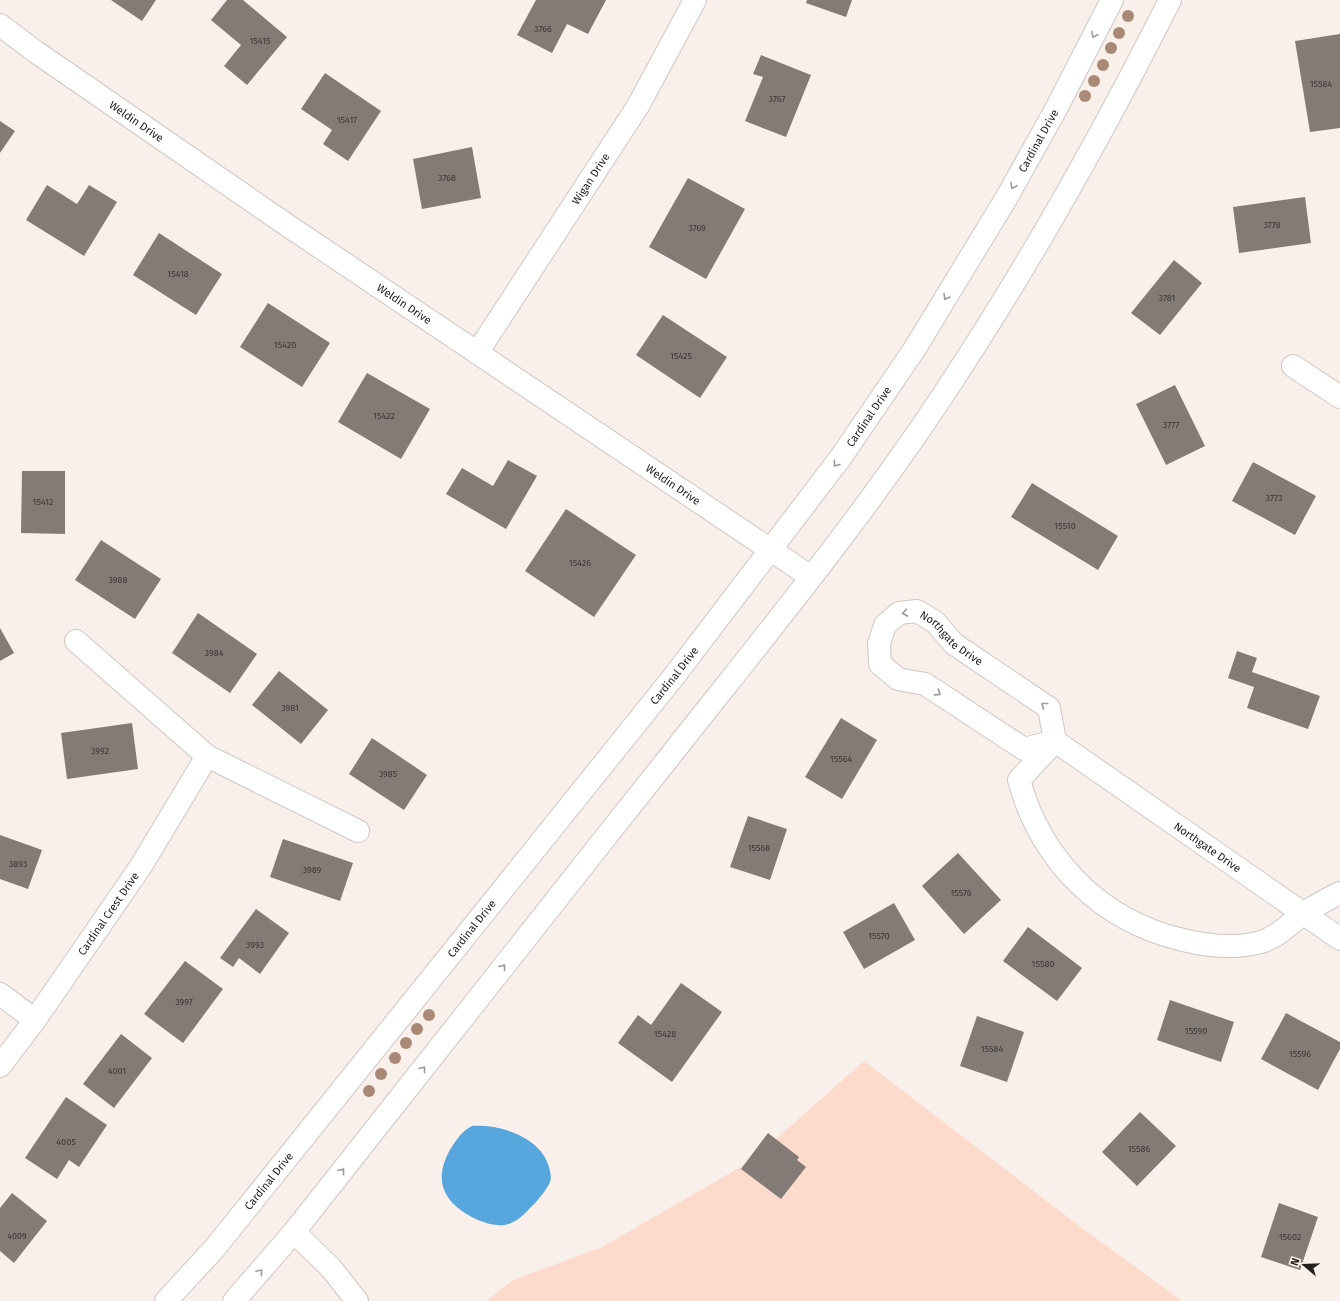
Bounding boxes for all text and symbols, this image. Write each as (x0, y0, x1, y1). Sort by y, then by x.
house number: 3766 (534, 24, 552, 34)
one-way arrow (1092, 30, 1099, 38)
house number: 15415 (249, 36, 271, 46)
house number: 15584 (1310, 79, 1333, 89)
house number: 3767 (769, 94, 785, 104)
street label: Weldin Drive (107, 98, 166, 144)
street label: Cardinal Drive (1016, 107, 1061, 174)
house number: 15417 (337, 115, 357, 125)
street label: Wigan Drive (569, 151, 612, 207)
house number: 3768 (438, 173, 456, 183)
one-way arrow (1011, 182, 1018, 189)
house number: 3778 (1263, 220, 1281, 230)
house number: 3769 (688, 223, 706, 233)
house number: 15418 (167, 269, 189, 279)
street label: Weldin Drive (374, 281, 434, 327)
one-way arrow (944, 293, 951, 300)
house number: 3781 (1159, 293, 1175, 303)
house number: 15420 (274, 340, 296, 350)
house number: 15425 (670, 351, 692, 361)
street label: Cardinal Drive (844, 384, 894, 449)
house number: 15422 (373, 411, 395, 421)
house number: 3777 (1163, 420, 1179, 430)
one-way arrow (834, 460, 841, 467)
street label: Weldin Drive (643, 461, 703, 507)
house number: 3773 (1266, 493, 1282, 503)
house number: 15412 (32, 497, 54, 507)
house number: 15510 (1054, 521, 1076, 531)
house number: 15426 (569, 558, 591, 568)
house number: 3988 (108, 575, 128, 585)
one-way arrow (901, 608, 908, 617)
street label: Northgate Drive (918, 608, 985, 668)
street label: Cardinal Drive (647, 644, 701, 707)
house number: 3984 (205, 648, 224, 658)
one-way arrow (934, 688, 941, 696)
house number: 3981 (281, 703, 299, 713)
one-way arrow (1041, 703, 1049, 710)
house number: 3992 (91, 746, 109, 756)
house number: 15564 (830, 754, 852, 764)
house number: 3985 (379, 769, 398, 779)
street label: Northgate Drive (1172, 819, 1244, 875)
house number: 15568 (748, 843, 770, 853)
house number: 3893 (9, 859, 27, 869)
house number: 3989 (303, 865, 322, 875)
street label: Cardinal Crest Drive (75, 870, 141, 958)
house number: 15576 (950, 888, 972, 898)
street label: Cardinal Drive (445, 897, 498, 960)
house number: 15570 (868, 931, 890, 941)
house number: 3993 (246, 940, 264, 950)
house number: 15580 (1032, 959, 1054, 969)
one-way arrow (498, 964, 505, 971)
house number: 3997 (175, 997, 193, 1007)
house number: 15590 (1185, 1026, 1207, 1036)
house number: 15428 (654, 1029, 676, 1039)
house number: 15584 (981, 1044, 1004, 1054)
house number: 15596 (1289, 1049, 1311, 1059)
house number: 4001 (108, 1066, 126, 1076)
one-way arrow (418, 1066, 425, 1073)
house number: 4005 (56, 1137, 76, 1147)
house number: 15586 (1128, 1144, 1151, 1154)
street label: Cardinal Drive (242, 1150, 296, 1212)
one-way arrow (337, 1168, 344, 1175)
house number: 4009 (7, 1231, 27, 1241)
house number: 15602 (1279, 1232, 1301, 1242)
north arrow (1284, 1245, 1324, 1285)
text: N (1288, 1256, 1302, 1267)
one-way arrow (256, 1269, 263, 1277)

